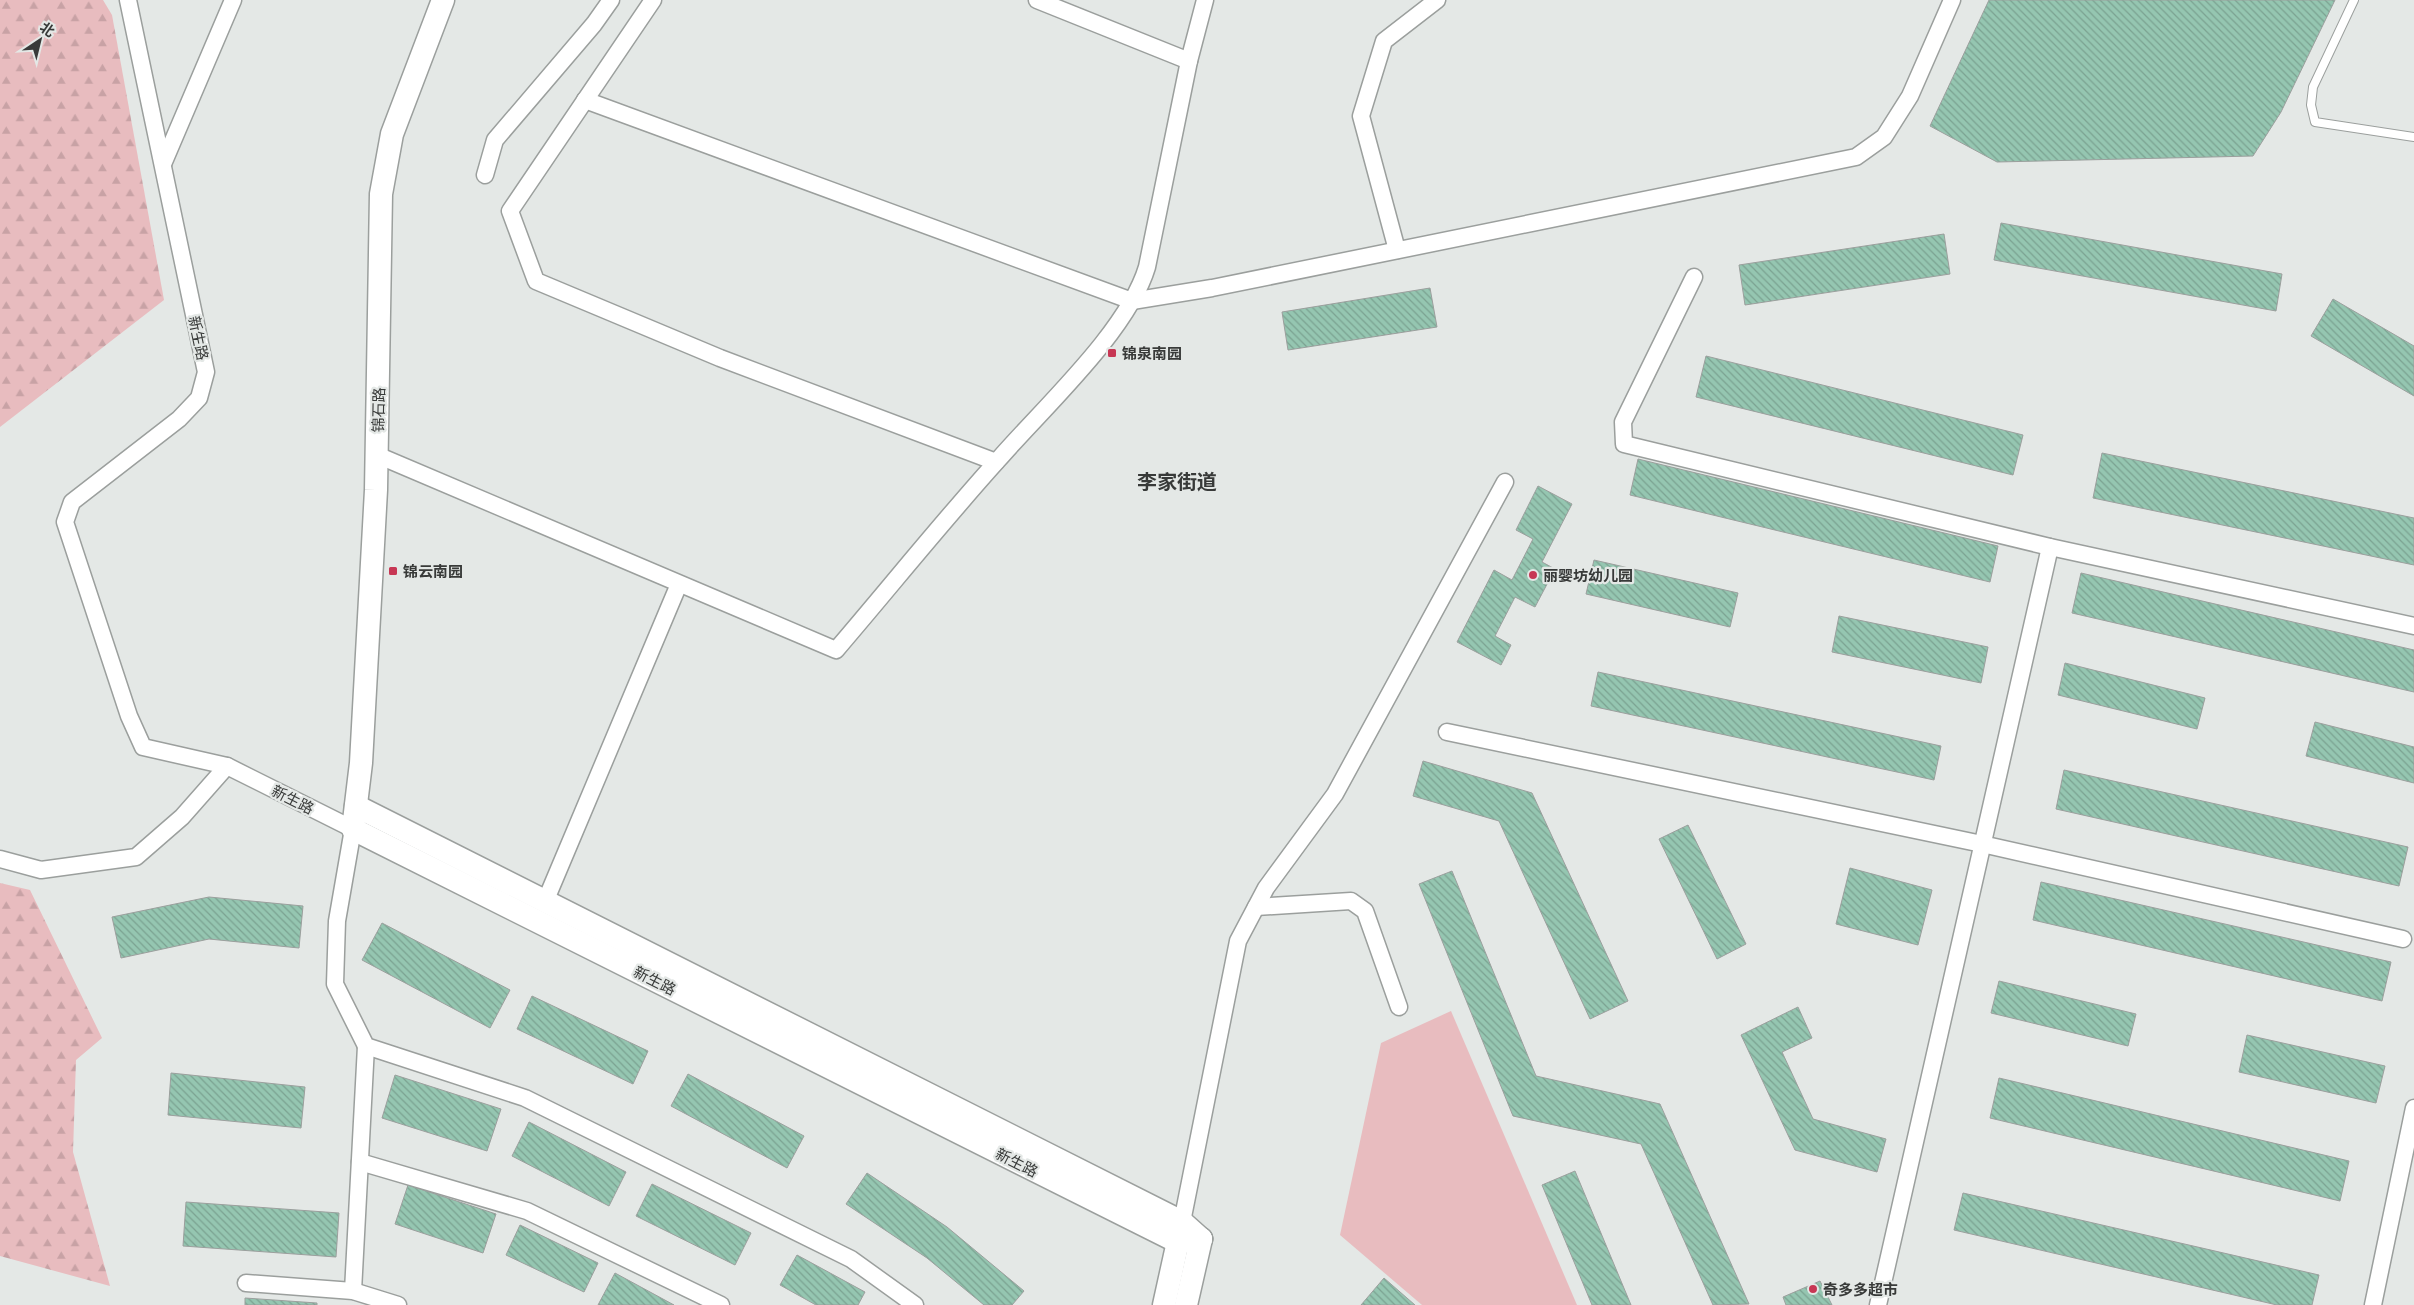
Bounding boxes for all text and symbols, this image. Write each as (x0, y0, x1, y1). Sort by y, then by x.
north arrow (15, 15, 65, 65)
text: 北 (37, 18, 58, 40)
street label: 新生路 (186, 314, 212, 362)
place label: 锦泉南园 (1122, 344, 1182, 362)
marker: 锦泉南园 (1106, 347, 1118, 359)
street label: 锦石路 (369, 387, 387, 433)
district label: 李家街道 (1137, 469, 1217, 493)
place label: 锦云南园 (403, 562, 463, 580)
marker: 锦云南园 (387, 565, 399, 577)
place label: 丽婴坊幼儿园 (1543, 566, 1633, 584)
marker: 丽婴坊幼儿园 (1527, 569, 1539, 581)
street label: 新生路 (269, 781, 317, 817)
street label: 新生路 (631, 962, 679, 998)
street label: 新生路 (993, 1144, 1041, 1180)
place label: 奇多多超市 (1823, 1280, 1898, 1298)
marker: 奇多多超市 (1807, 1283, 1819, 1295)

